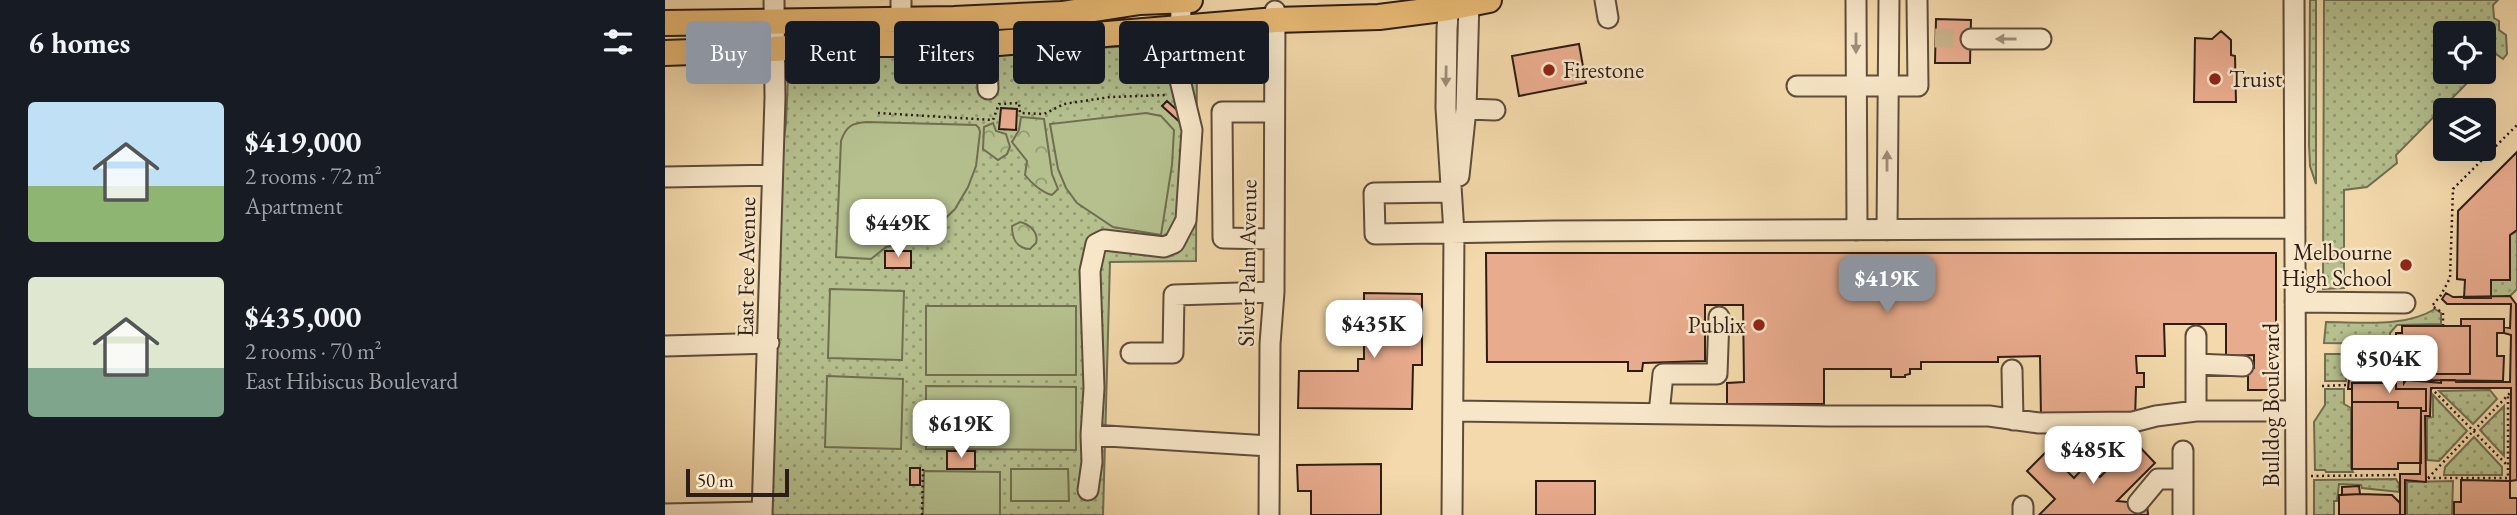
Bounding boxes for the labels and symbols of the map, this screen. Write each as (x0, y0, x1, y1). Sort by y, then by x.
one-way arrow (1850, 32, 1862, 54)
one-way arrow (1994, 33, 2016, 45)
place label: Firestone (1563, 55, 1644, 85)
marker: Firestone (1541, 62, 1557, 78)
place label: Truist (2229, 64, 2283, 94)
one-way arrow (1440, 66, 1452, 88)
marker: Truist (2207, 71, 2223, 87)
one-way arrow (1881, 150, 1893, 172)
street label: Silver Palm Avenue (1231, 179, 1263, 347)
street label: East Fee Avenue (730, 197, 762, 337)
pin: $449K (849, 200, 947, 259)
place label: Melbourne High School (2281, 237, 2392, 293)
pin: $419K (1838, 256, 1936, 315)
marker: Melbourne High School (2398, 257, 2414, 273)
pin: $435K (1325, 300, 1423, 360)
place label: Publix (1688, 310, 1745, 340)
marker: Publix (1751, 317, 1767, 333)
street label: Bulldog Boulevard (2256, 323, 2286, 487)
pin: $504K (2340, 336, 2438, 395)
pin: $619K (912, 400, 1010, 460)
pin: $485K (2044, 426, 2142, 486)
scale bar (686, 466, 789, 498)

